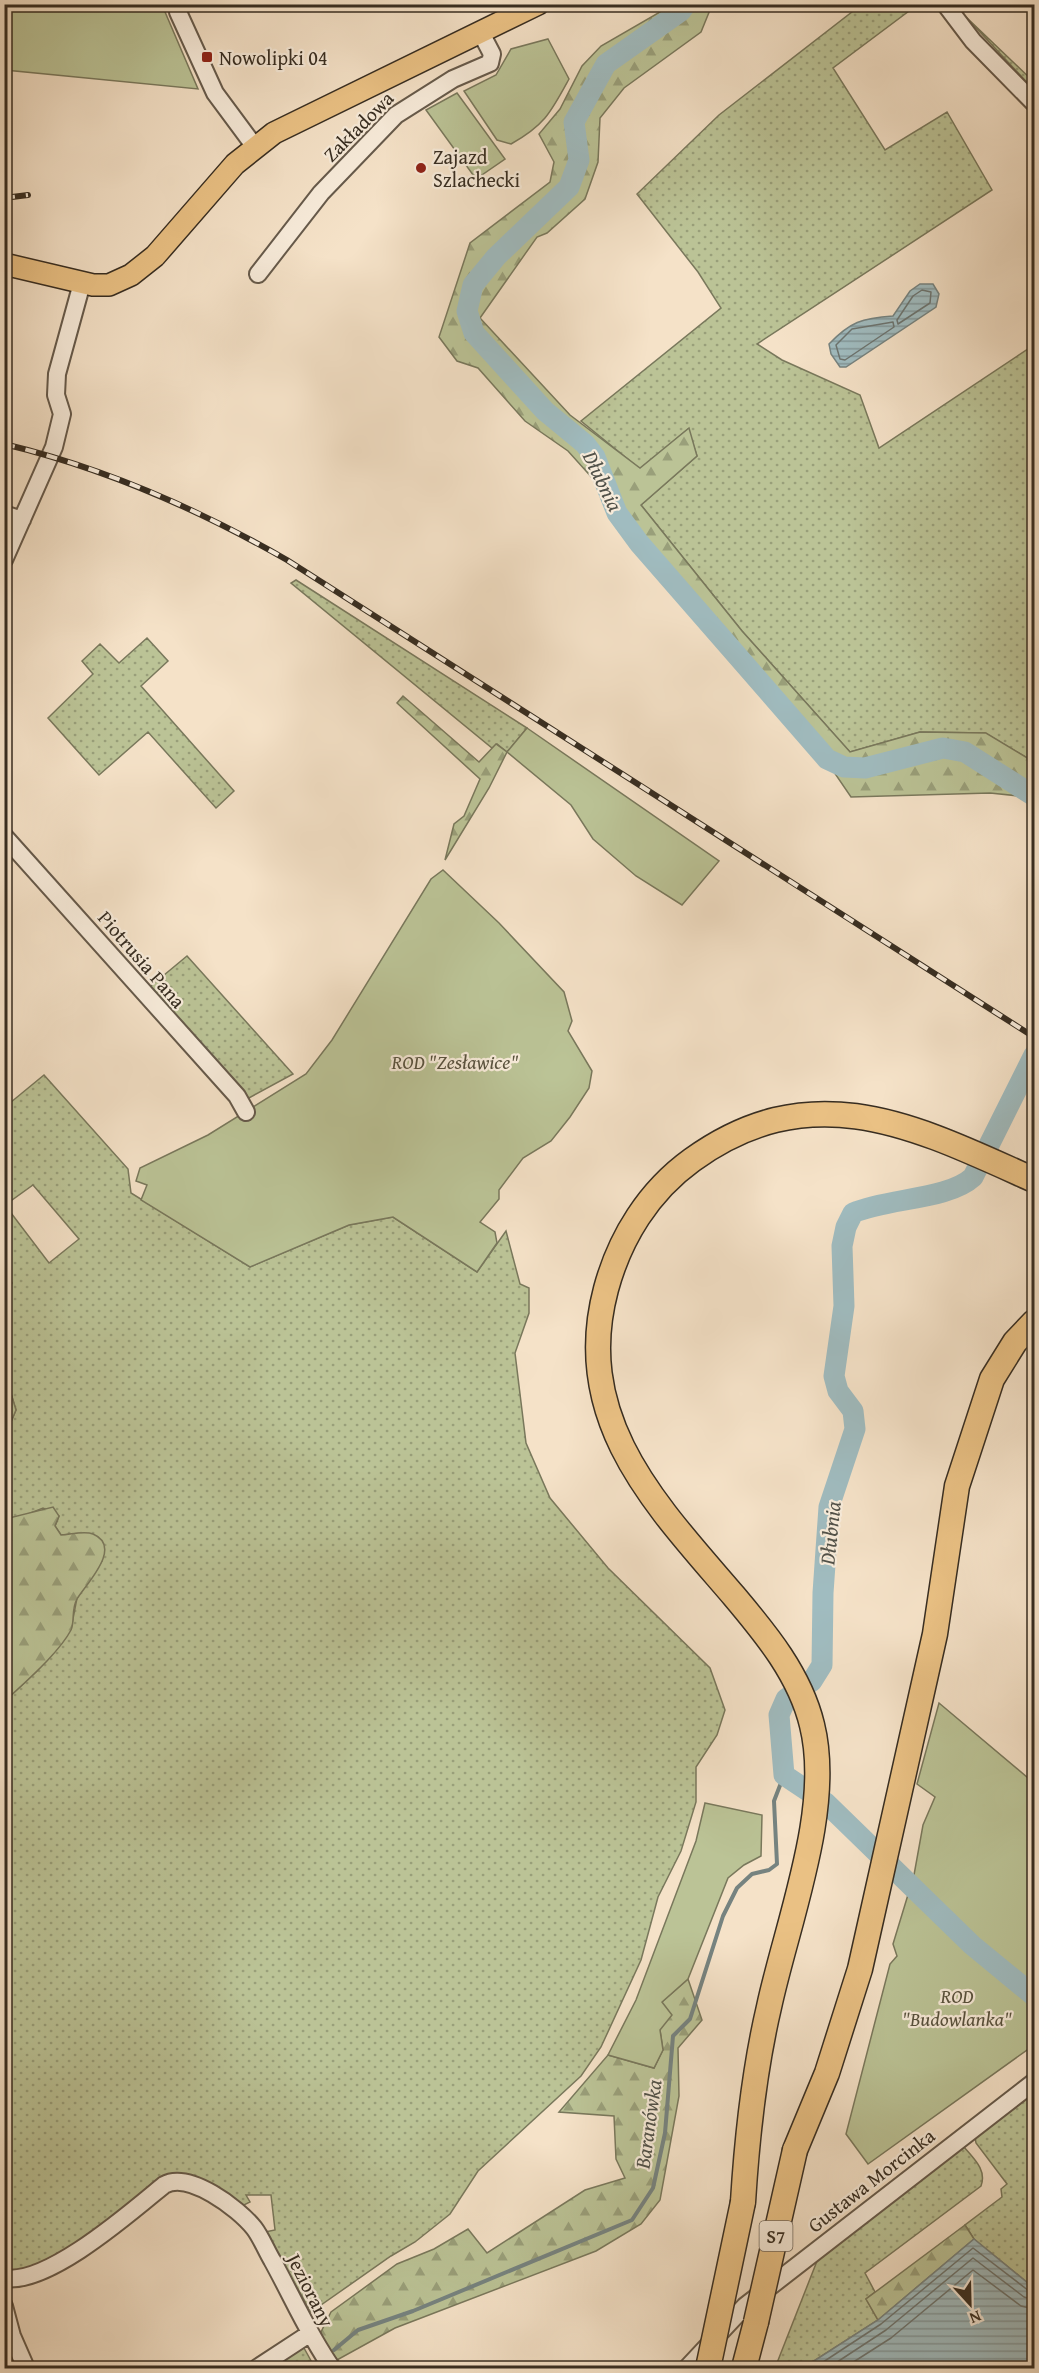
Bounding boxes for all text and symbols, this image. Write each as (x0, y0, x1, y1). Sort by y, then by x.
place label: Nowolipki 04 (219, 43, 328, 72)
marker: Nowolipki 04 (200, 50, 214, 64)
street label: Zakładowa (316, 84, 400, 168)
place label: Zajazd Szlachecki (433, 142, 520, 194)
marker: Zajazd Szlachecki (414, 161, 428, 175)
water label: Dłubnia (575, 445, 631, 517)
street label: Piotrusia Pana (91, 904, 193, 1015)
park label: ROD "Zesławice" (391, 1047, 518, 1076)
water label: Dłubnia (811, 1499, 849, 1567)
park label: ROD "Budowlanka" (902, 1981, 1012, 2033)
water label: Baranówka (626, 2077, 670, 2172)
street label: Gustawa Morcinka (801, 2121, 941, 2239)
road number: S7 (760, 2221, 792, 2251)
street label: Jeziorany (279, 2246, 342, 2332)
north arrow (940, 2274, 1000, 2334)
text: N (966, 2305, 985, 2331)

